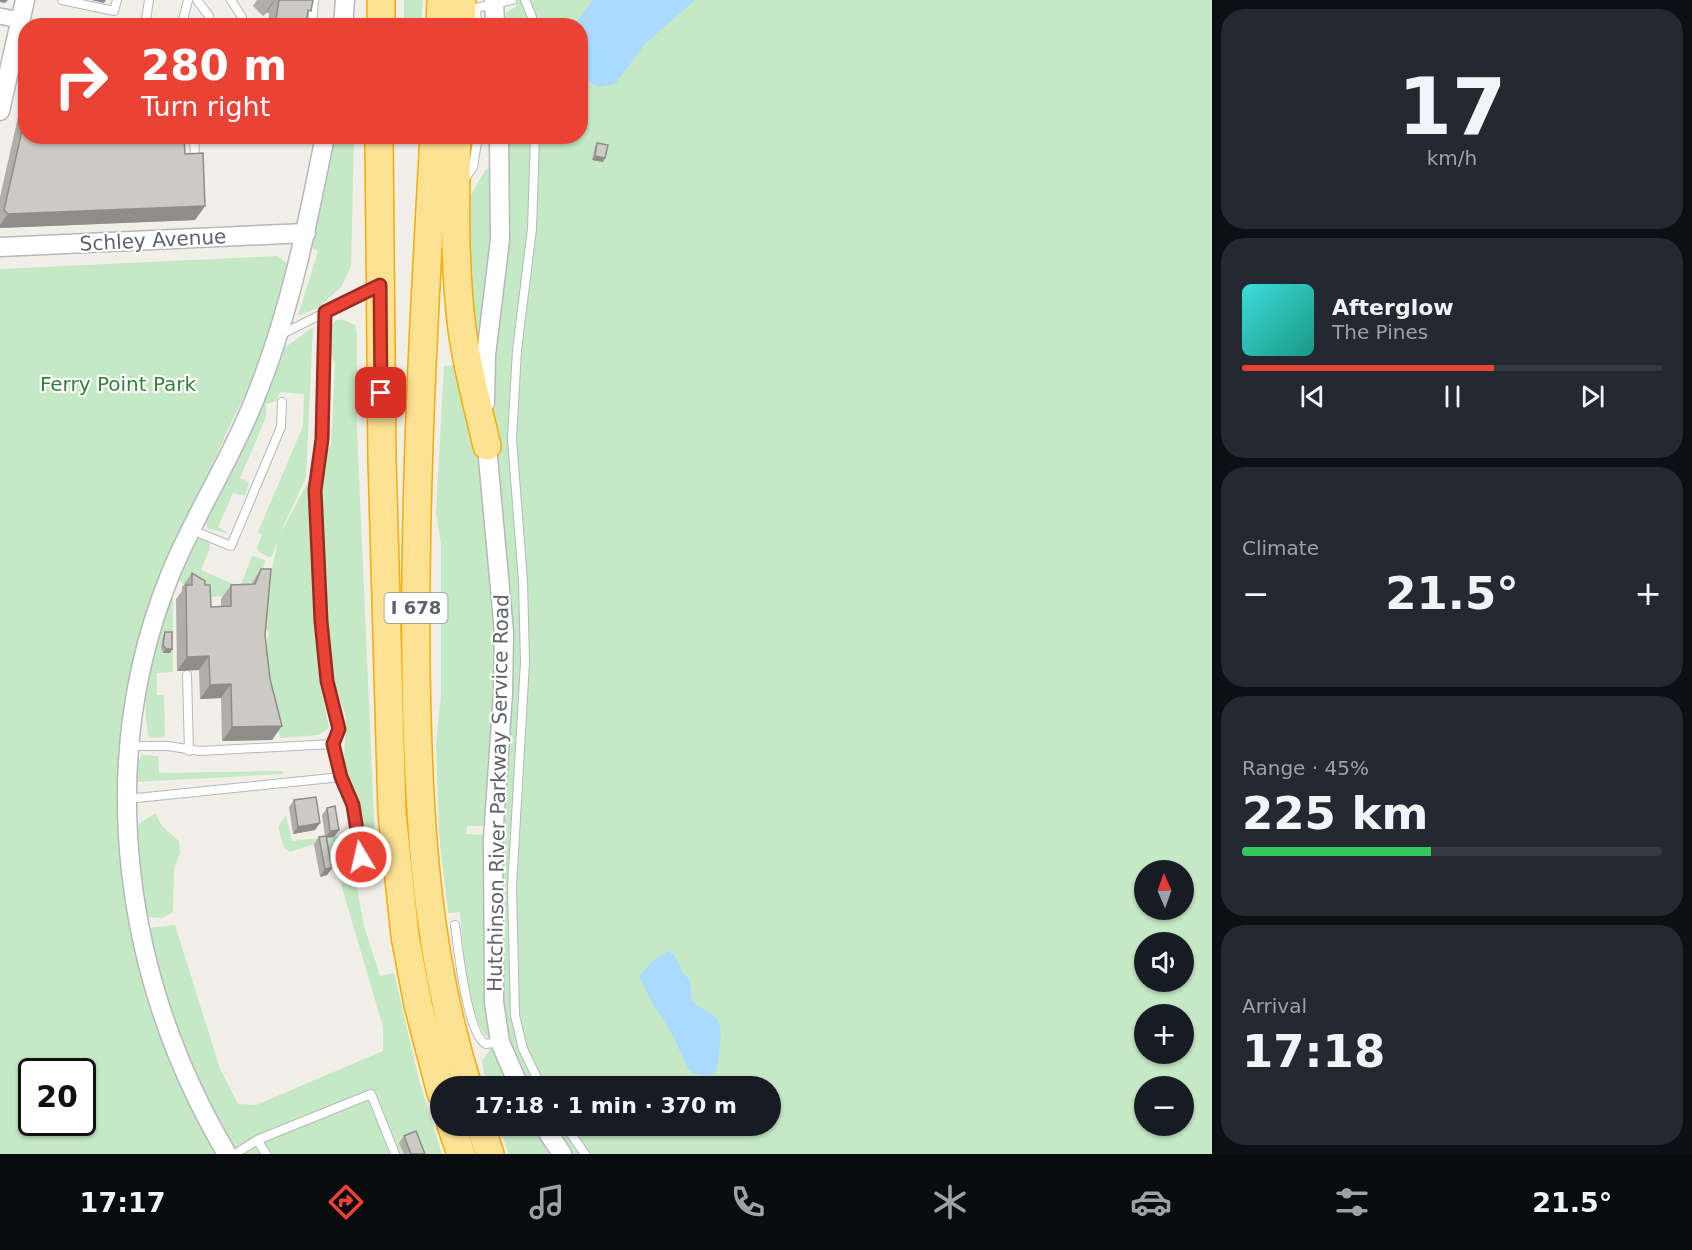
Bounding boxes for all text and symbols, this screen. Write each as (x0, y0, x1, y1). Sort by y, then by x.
text: 280 m (141, 41, 287, 90)
icon: right (42, 42, 120, 120)
text: 17 (1398, 62, 1506, 152)
text: Turn right (141, 91, 270, 122)
text: km/h (1427, 146, 1477, 170)
street label: Schley Avenue (79, 224, 227, 256)
text: Afterglow (1332, 295, 1454, 320)
text: The Pines (1332, 320, 1428, 344)
pin (355, 367, 406, 418)
park label: Ferry Point Park (40, 372, 197, 396)
icon: arrive (364, 376, 397, 409)
icon: previous (1296, 380, 1329, 413)
icon: pause (1436, 380, 1469, 413)
icon: next (1576, 380, 1609, 413)
text: Climate (1242, 536, 1319, 560)
text: 21.5° (1385, 567, 1519, 620)
text: − (1242, 574, 1270, 613)
text: + (1634, 574, 1662, 613)
road number: I 678 (384, 593, 448, 623)
street label: Hutchinson River Parkway Service Road (483, 594, 513, 992)
text: Range · 45% (1242, 756, 1369, 780)
text: 225 km (1242, 787, 1428, 840)
position arrow (329, 825, 393, 889)
north arrow (1134, 860, 1194, 920)
map controls (1134, 860, 1194, 1136)
button: sound (1134, 932, 1194, 992)
text: Arrival (1242, 994, 1307, 1018)
button: + (1134, 1004, 1194, 1064)
text: 17:18 (1242, 1025, 1385, 1078)
speed limit sign: 20 (18, 1058, 96, 1136)
button: − (1134, 1076, 1194, 1136)
text: 17:18 · 1 min · 370 m (474, 1093, 737, 1118)
icon: directions (325, 1181, 367, 1223)
icon: music (526, 1181, 568, 1223)
icon: phone (727, 1181, 769, 1223)
icon: climate (929, 1181, 971, 1223)
icon: car (1130, 1181, 1172, 1223)
icon: filters (1331, 1181, 1373, 1223)
text: 17:17 (80, 1187, 166, 1218)
text: 21.5° (1532, 1187, 1612, 1218)

